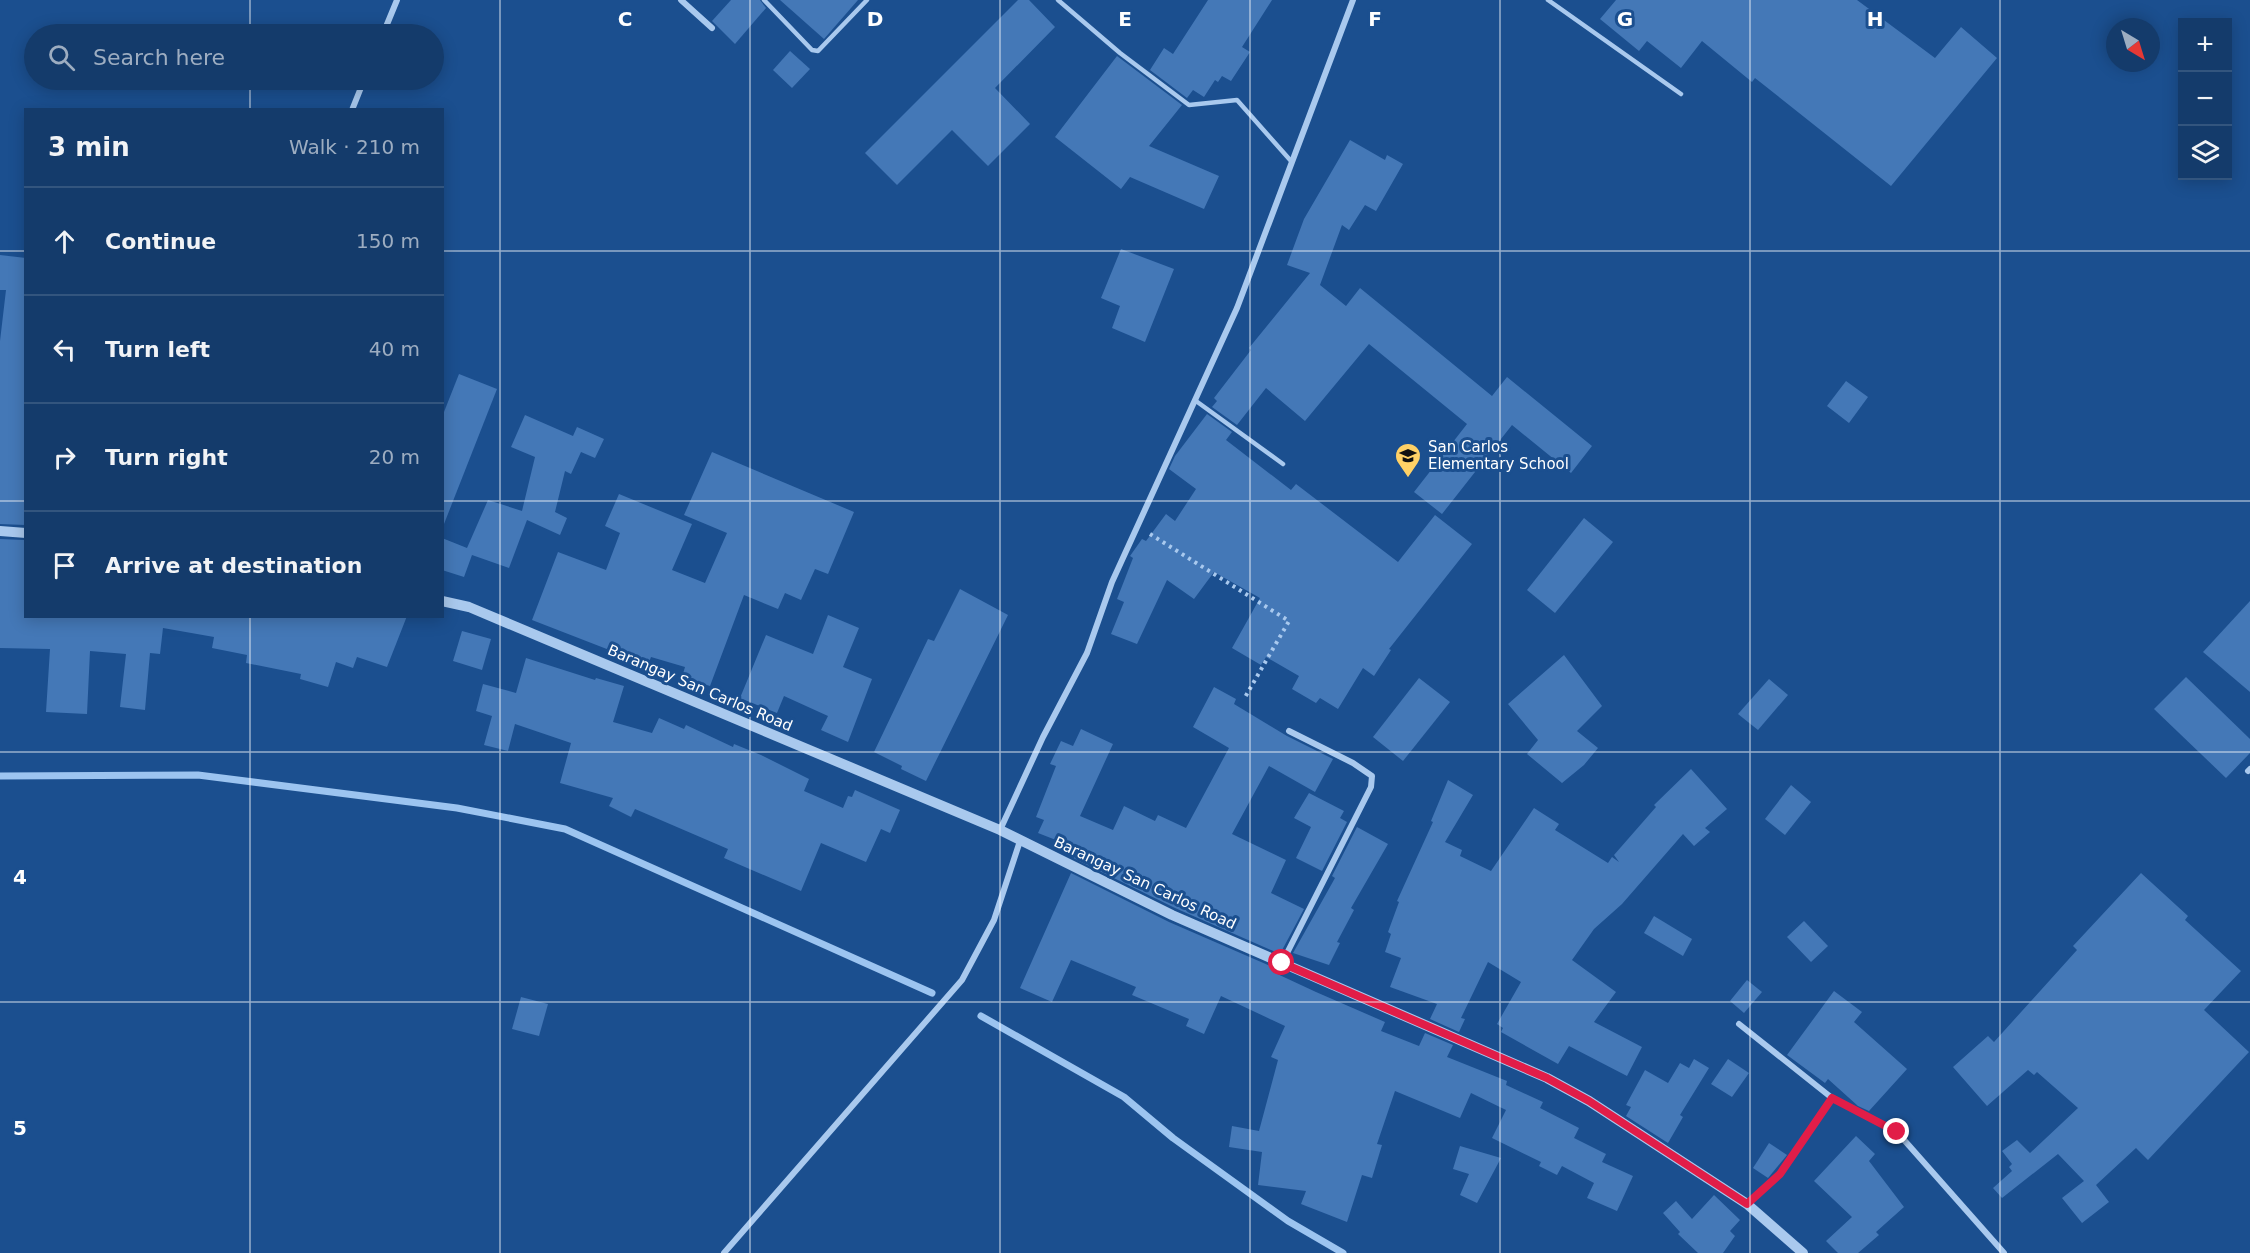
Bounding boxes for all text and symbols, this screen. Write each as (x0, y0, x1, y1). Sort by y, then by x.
text: C (618, 7, 632, 31)
text: D (867, 7, 883, 31)
text: E (1118, 7, 1132, 31)
text: F (1368, 7, 1382, 31)
text: G (1617, 7, 1633, 31)
text: H (1867, 7, 1883, 31)
north arrow (2106, 18, 2160, 72)
map controls (2178, 18, 2232, 180)
button: + (2178, 18, 2232, 72)
search box (24, 24, 444, 90)
icon: search (45, 41, 78, 74)
text: Search here (93, 45, 225, 70)
button: − (2178, 72, 2232, 126)
button: layers (2178, 126, 2232, 180)
text: 3 min (48, 132, 130, 162)
text: Walk · 210 m (289, 135, 420, 159)
icon: ahead (48, 225, 81, 258)
text: Continue (105, 229, 216, 254)
text: 150 m (356, 229, 420, 253)
icon: left (48, 333, 81, 366)
text: Turn left (105, 337, 210, 362)
text: 40 m (369, 337, 420, 361)
place label: San Carlos Elementary School (1428, 438, 1569, 473)
icon: right (48, 441, 81, 474)
school or university icon: San Carlos Elementary School (1393, 441, 1423, 479)
text: Turn right (105, 445, 228, 470)
text: 20 m (369, 445, 420, 469)
icon: arrive (48, 549, 81, 582)
text: Arrive at destination (105, 553, 362, 578)
street label: Barangay San Carlos Road (605, 641, 795, 735)
street label: Barangay San Carlos Road (1051, 833, 1239, 933)
text: 4 (13, 865, 27, 889)
route start (1268, 949, 1294, 975)
text: 5 (13, 1116, 27, 1140)
route end (1883, 1118, 1909, 1144)

